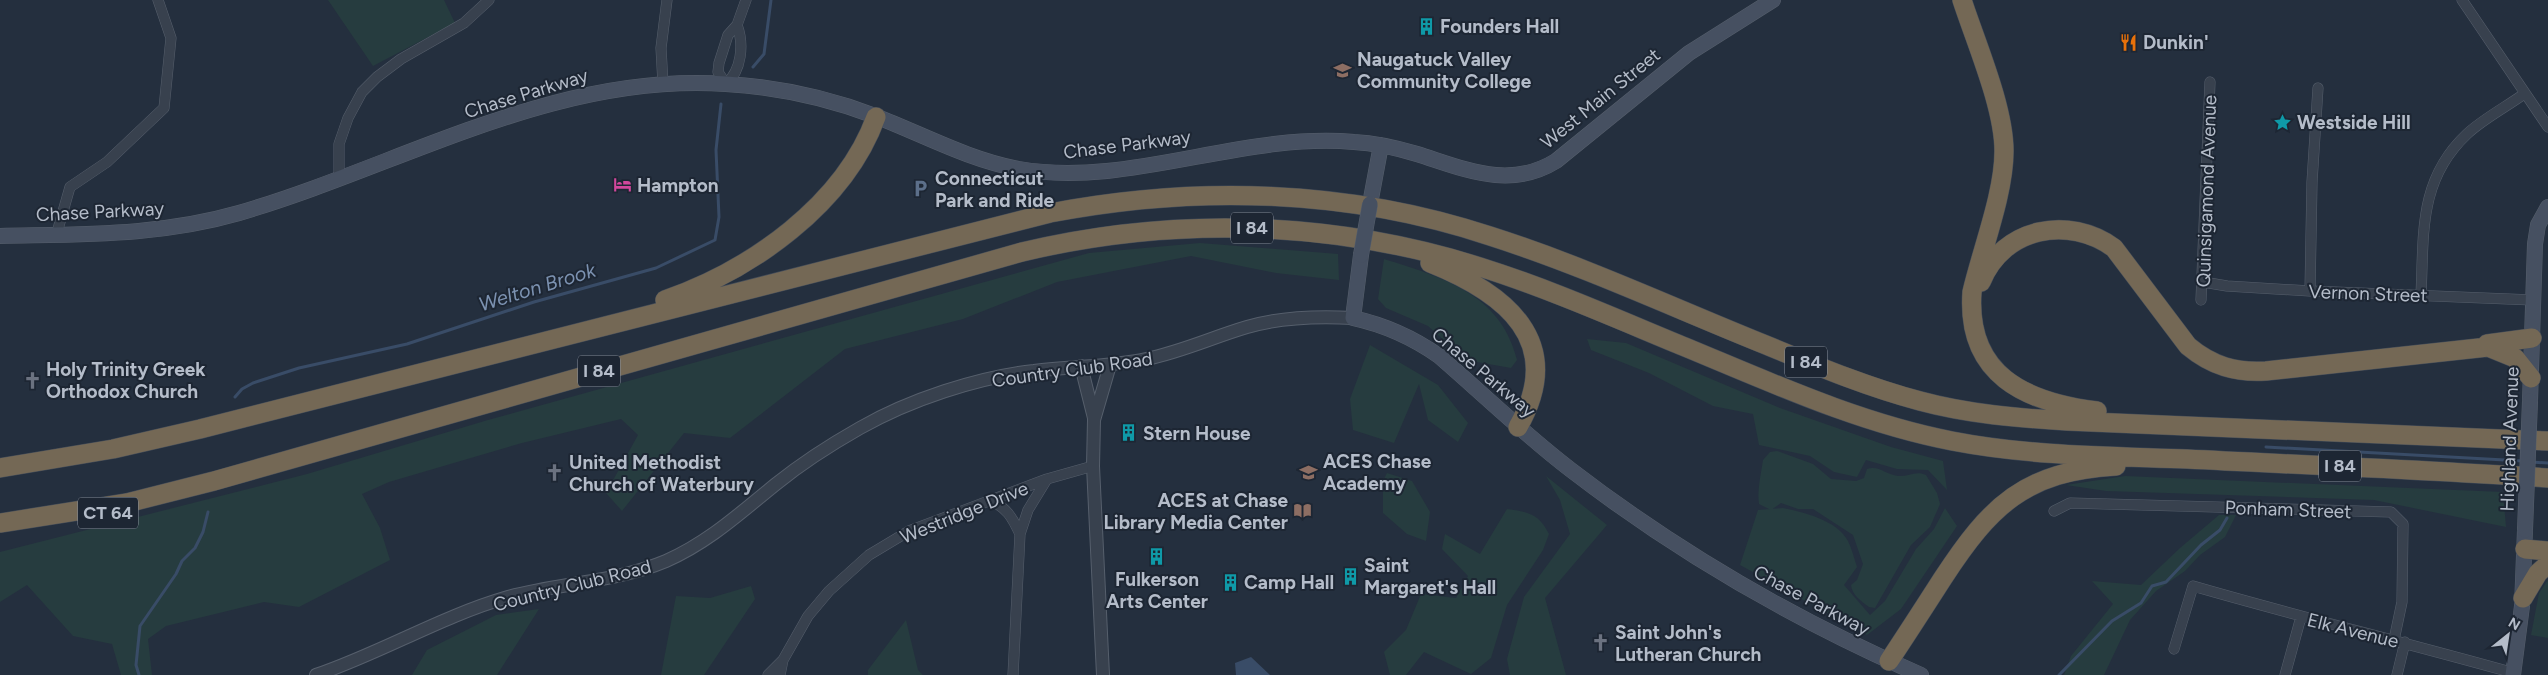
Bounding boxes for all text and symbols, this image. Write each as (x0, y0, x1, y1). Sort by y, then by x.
place label: Founders Hall (1440, 15, 1559, 38)
building icon: Founders Hall (1416, 16, 1436, 36)
place label: Dunkin' (2143, 31, 2209, 54)
restaurant icon: Dunkin' (2119, 32, 2139, 52)
street label: West Main Street (1536, 43, 1665, 154)
place label: Naugatuck Valley Community College (1357, 48, 1532, 93)
school or university icon: Naugatuck Valley Community College (1333, 60, 1353, 80)
street label: Chase Parkway (461, 64, 591, 123)
street label: Quinsigamond Avenue (2192, 94, 2221, 288)
place label: Westside Hill (2297, 111, 2411, 134)
place icon: Westside Hill (2273, 112, 2293, 132)
street label: Chase Parkway (1062, 125, 1192, 164)
place label: Connecticut Park and Ride (935, 167, 1055, 212)
place label: Hampton (637, 174, 719, 197)
hotel icon: Hampton (613, 175, 633, 195)
parking icon: Connecticut Park and Ride (911, 179, 931, 199)
street label: Chase Parkway (35, 197, 165, 226)
road number: I 84 (1231, 212, 1273, 244)
water label: Welton Brook (476, 257, 600, 316)
street label: Vernon Street (2308, 280, 2428, 307)
street label: Chase Parkway (1427, 322, 1540, 422)
street label: Country Club Road (990, 347, 1154, 392)
road number: I 84 (1785, 347, 1827, 378)
road number: I 84 (578, 356, 620, 386)
place label: Holy Trinity Greek Orthodox Church (46, 358, 206, 403)
street label: Highland Avenue (2495, 366, 2524, 512)
church icon: Holy Trinity Greek Orthodox Church (22, 370, 42, 390)
place label: Stern House (1143, 422, 1251, 445)
building icon: Stern House (1119, 423, 1139, 443)
place label: ACES Chase Academy (1323, 450, 1432, 495)
place label: United Methodist Church of Waterbury (569, 451, 754, 496)
road number: I 84 (2319, 451, 2361, 482)
school or university icon: ACES Chase Academy (1299, 462, 1319, 482)
church icon: United Methodist Church of Waterbury (545, 463, 565, 483)
street label: Westridge Drive (897, 476, 1032, 549)
place label: ACES at Chase Library Media Center (1103, 489, 1288, 534)
street label: Ponham Street (2224, 496, 2352, 523)
road number: CT 64 (78, 498, 138, 528)
library icon: ACES at Chase Library Media Center (1292, 501, 1312, 521)
building icon: Fulkerson Arts Center (1147, 546, 1167, 566)
place label: Saint Margaret's Hall (1364, 554, 1496, 599)
street label: Country Club Road (491, 555, 654, 616)
street label: Chase Parkway (1750, 560, 1874, 641)
building icon: Saint Margaret's Hall (1340, 566, 1360, 586)
place label: Fulkerson Arts Center (1106, 568, 1208, 613)
place label: Camp Hall (1244, 571, 1334, 594)
building icon: Camp Hall (1220, 572, 1240, 592)
street label: Elk Avenue (2305, 608, 2401, 653)
north arrow (2483, 610, 2533, 660)
text: N (2505, 614, 2523, 634)
place label: Saint John's Lutheran Church (1615, 621, 1761, 666)
church icon: Saint John's Lutheran Church (1591, 633, 1611, 653)

